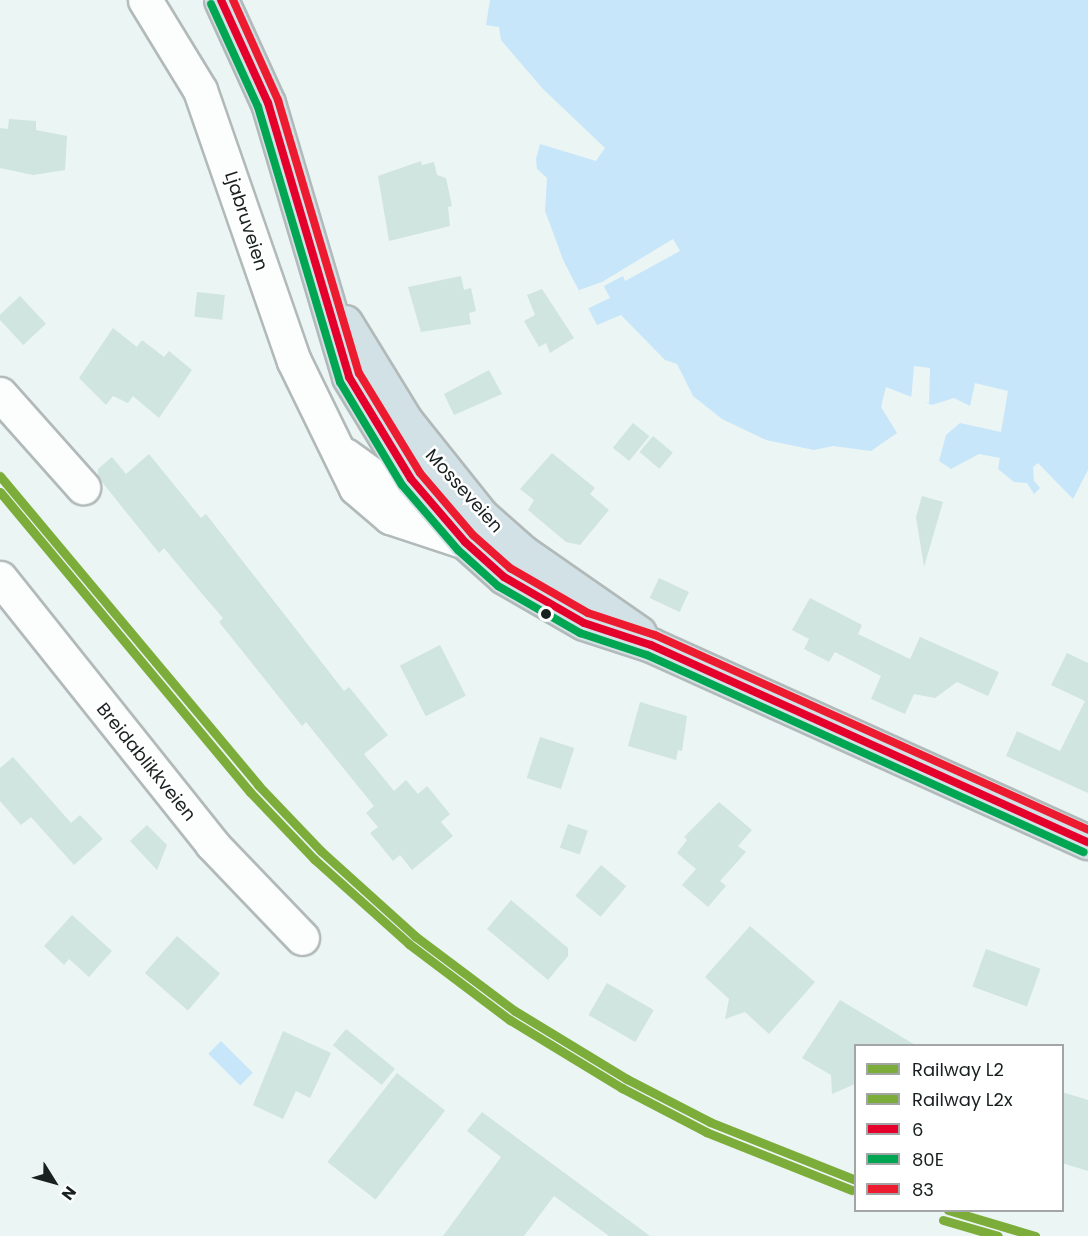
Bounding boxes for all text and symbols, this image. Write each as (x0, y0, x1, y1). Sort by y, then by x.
street label: Ljabruveien (220, 169, 272, 273)
street label: Mosseveien (421, 445, 507, 537)
unlabelled marker (540, 608, 552, 620)
street label: Breidablikkveien (92, 699, 200, 825)
legend (854, 1044, 1064, 1212)
text: Railway L2 (912, 1057, 1004, 1082)
text: Railway L2x (912, 1087, 1013, 1112)
text: 6 (912, 1117, 923, 1142)
text: 80E (912, 1147, 944, 1172)
north arrow (24, 1152, 84, 1212)
text: 83 (912, 1177, 934, 1202)
text: N (56, 1181, 82, 1205)

